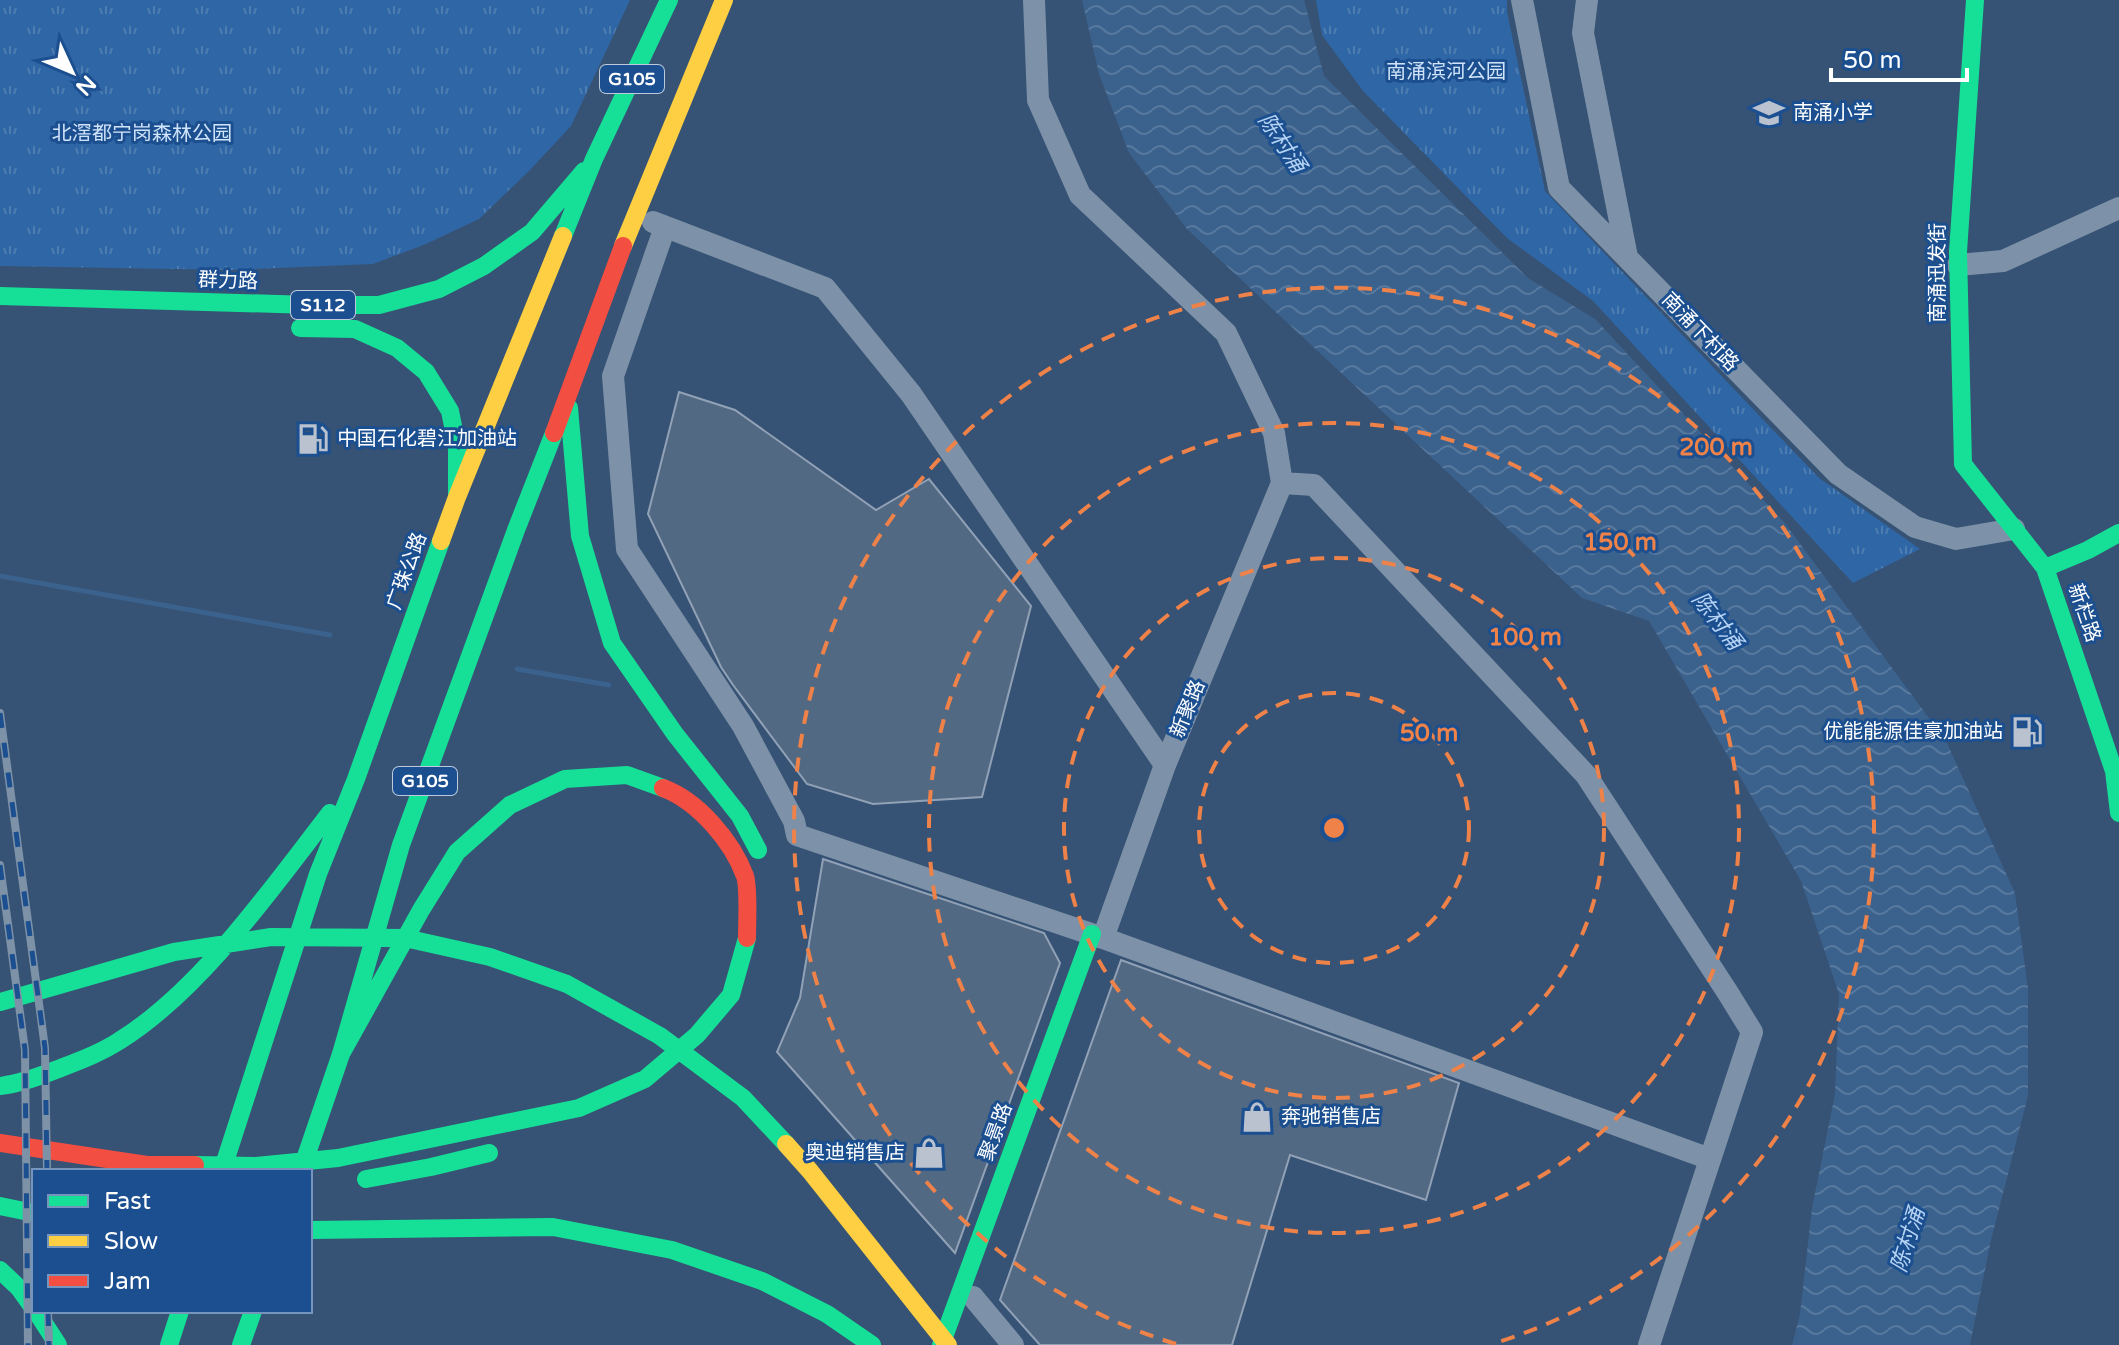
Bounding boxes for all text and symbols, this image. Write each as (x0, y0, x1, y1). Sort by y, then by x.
north arrow (32, 32, 112, 112)
scale bar (1831, 32, 1967, 82)
text: 50 m (1843, 46, 1901, 75)
park label: 南涌滨河公园 (1386, 60, 1506, 84)
road number: G105 (600, 65, 664, 93)
text: N (70, 70, 101, 101)
school or university icon: 南涌小学 (1752, 96, 1786, 130)
place label: 南涌小学 (1793, 101, 1873, 125)
water label: 陈村涌 (1253, 108, 1313, 180)
park label: 北滘都宁岗森林公园 (52, 122, 232, 146)
street label: 南涌迅发街 (1926, 223, 1950, 323)
street label: 群力路 (198, 268, 258, 294)
street label: 南涌下村路 (1657, 288, 1743, 376)
road number: S112 (291, 291, 355, 319)
fuel station icon: 中国石化碧江加油站 (296, 422, 330, 456)
place label: 中国石化碧江加油站 (337, 427, 517, 451)
text: 200 m (1679, 433, 1753, 462)
text: 150 m (1583, 528, 1657, 557)
street label: 广珠公路 (382, 529, 432, 613)
street label: 新栏路 (2063, 581, 2105, 645)
water label: 陈村涌 (1686, 587, 1749, 657)
text: 100 m (1488, 623, 1562, 652)
street label: 新聚路 (1166, 677, 1210, 741)
fuel station icon: 优能能源佳豪加油站 (2010, 715, 2044, 749)
text: 50 m (1400, 719, 1458, 748)
place label: 优能能源佳豪加油站 (1823, 720, 2003, 744)
road number: G105 (393, 767, 457, 795)
centre of rings (1320, 814, 1348, 842)
street label: 聚景路 (974, 1100, 1018, 1164)
shop icon: 奔驰销售店 (1240, 1100, 1274, 1134)
place label: 奔驰销售店 (1281, 1105, 1381, 1129)
shop icon: 奥迪销售店 (912, 1136, 946, 1170)
place label: 奥迪销售店 (805, 1141, 905, 1165)
legend (32, 1169, 312, 1313)
text: Fast (104, 1187, 151, 1216)
water label: 陈村涌 (1886, 1202, 1931, 1275)
text: Slow (104, 1227, 158, 1256)
text: Jam (104, 1267, 151, 1296)

